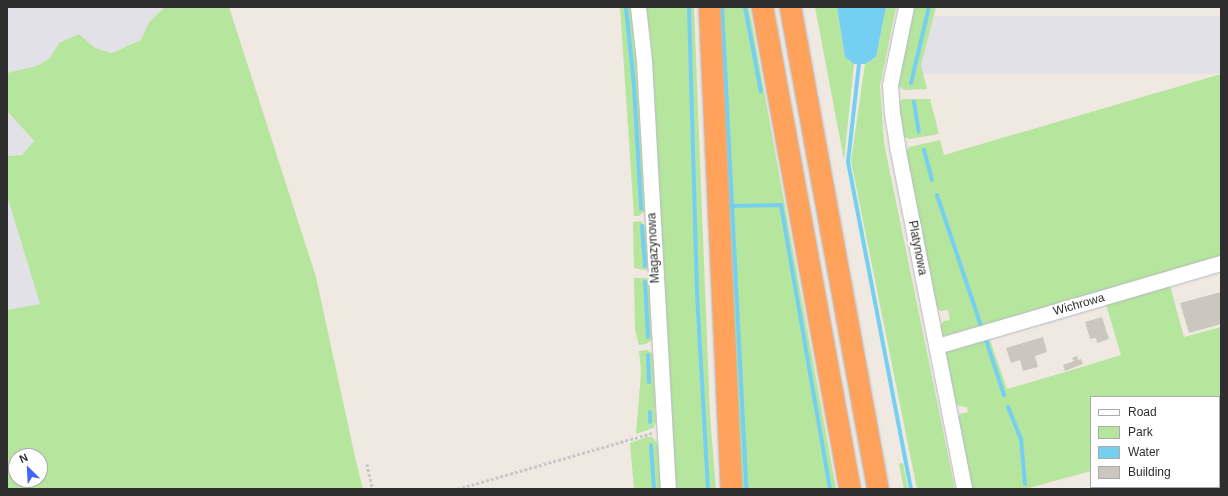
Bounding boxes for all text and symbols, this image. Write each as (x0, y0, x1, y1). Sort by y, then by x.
street label: Magazynowa (645, 212, 663, 284)
street label: Platynowa (905, 219, 929, 277)
street label: Wichrowa (1052, 291, 1106, 319)
legend (1090, 396, 1220, 488)
text: Road (1128, 405, 1157, 419)
text: Park (1128, 425, 1153, 439)
text: Water (1128, 445, 1160, 459)
north arrow (8, 448, 48, 488)
text: N (17, 451, 30, 465)
text: Building (1128, 465, 1171, 479)

